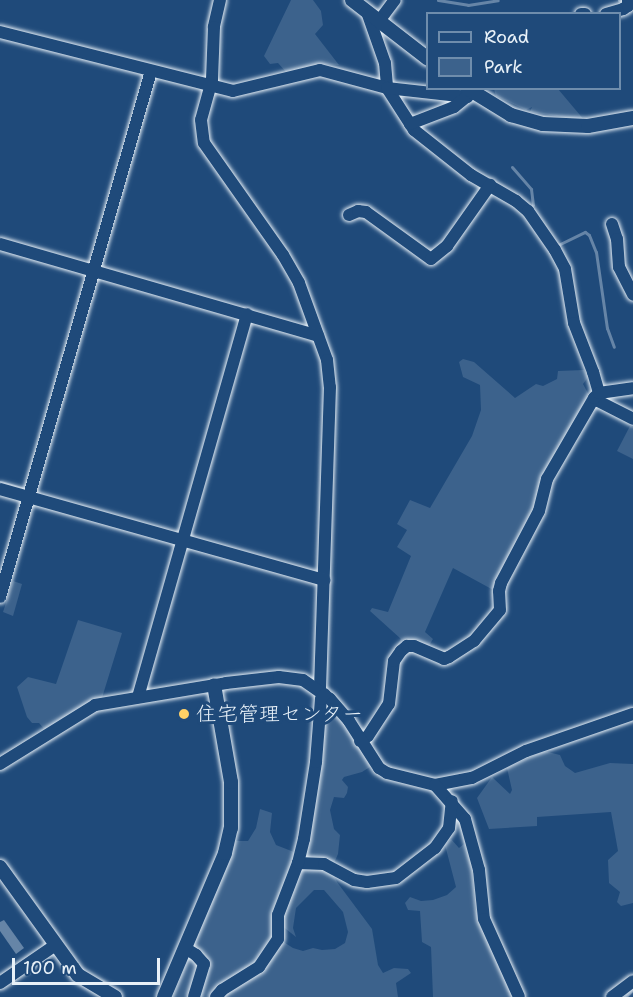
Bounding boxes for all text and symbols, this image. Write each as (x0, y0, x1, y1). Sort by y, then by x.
legend (426, 12, 621, 90)
text: Road (484, 25, 529, 49)
text: Park (484, 55, 523, 79)
place label: 住宅管理センター (196, 701, 364, 727)
marker: 住宅管理センター (177, 707, 191, 721)
scale bar (15, 946, 164, 984)
text: 100 m (23, 956, 77, 980)

